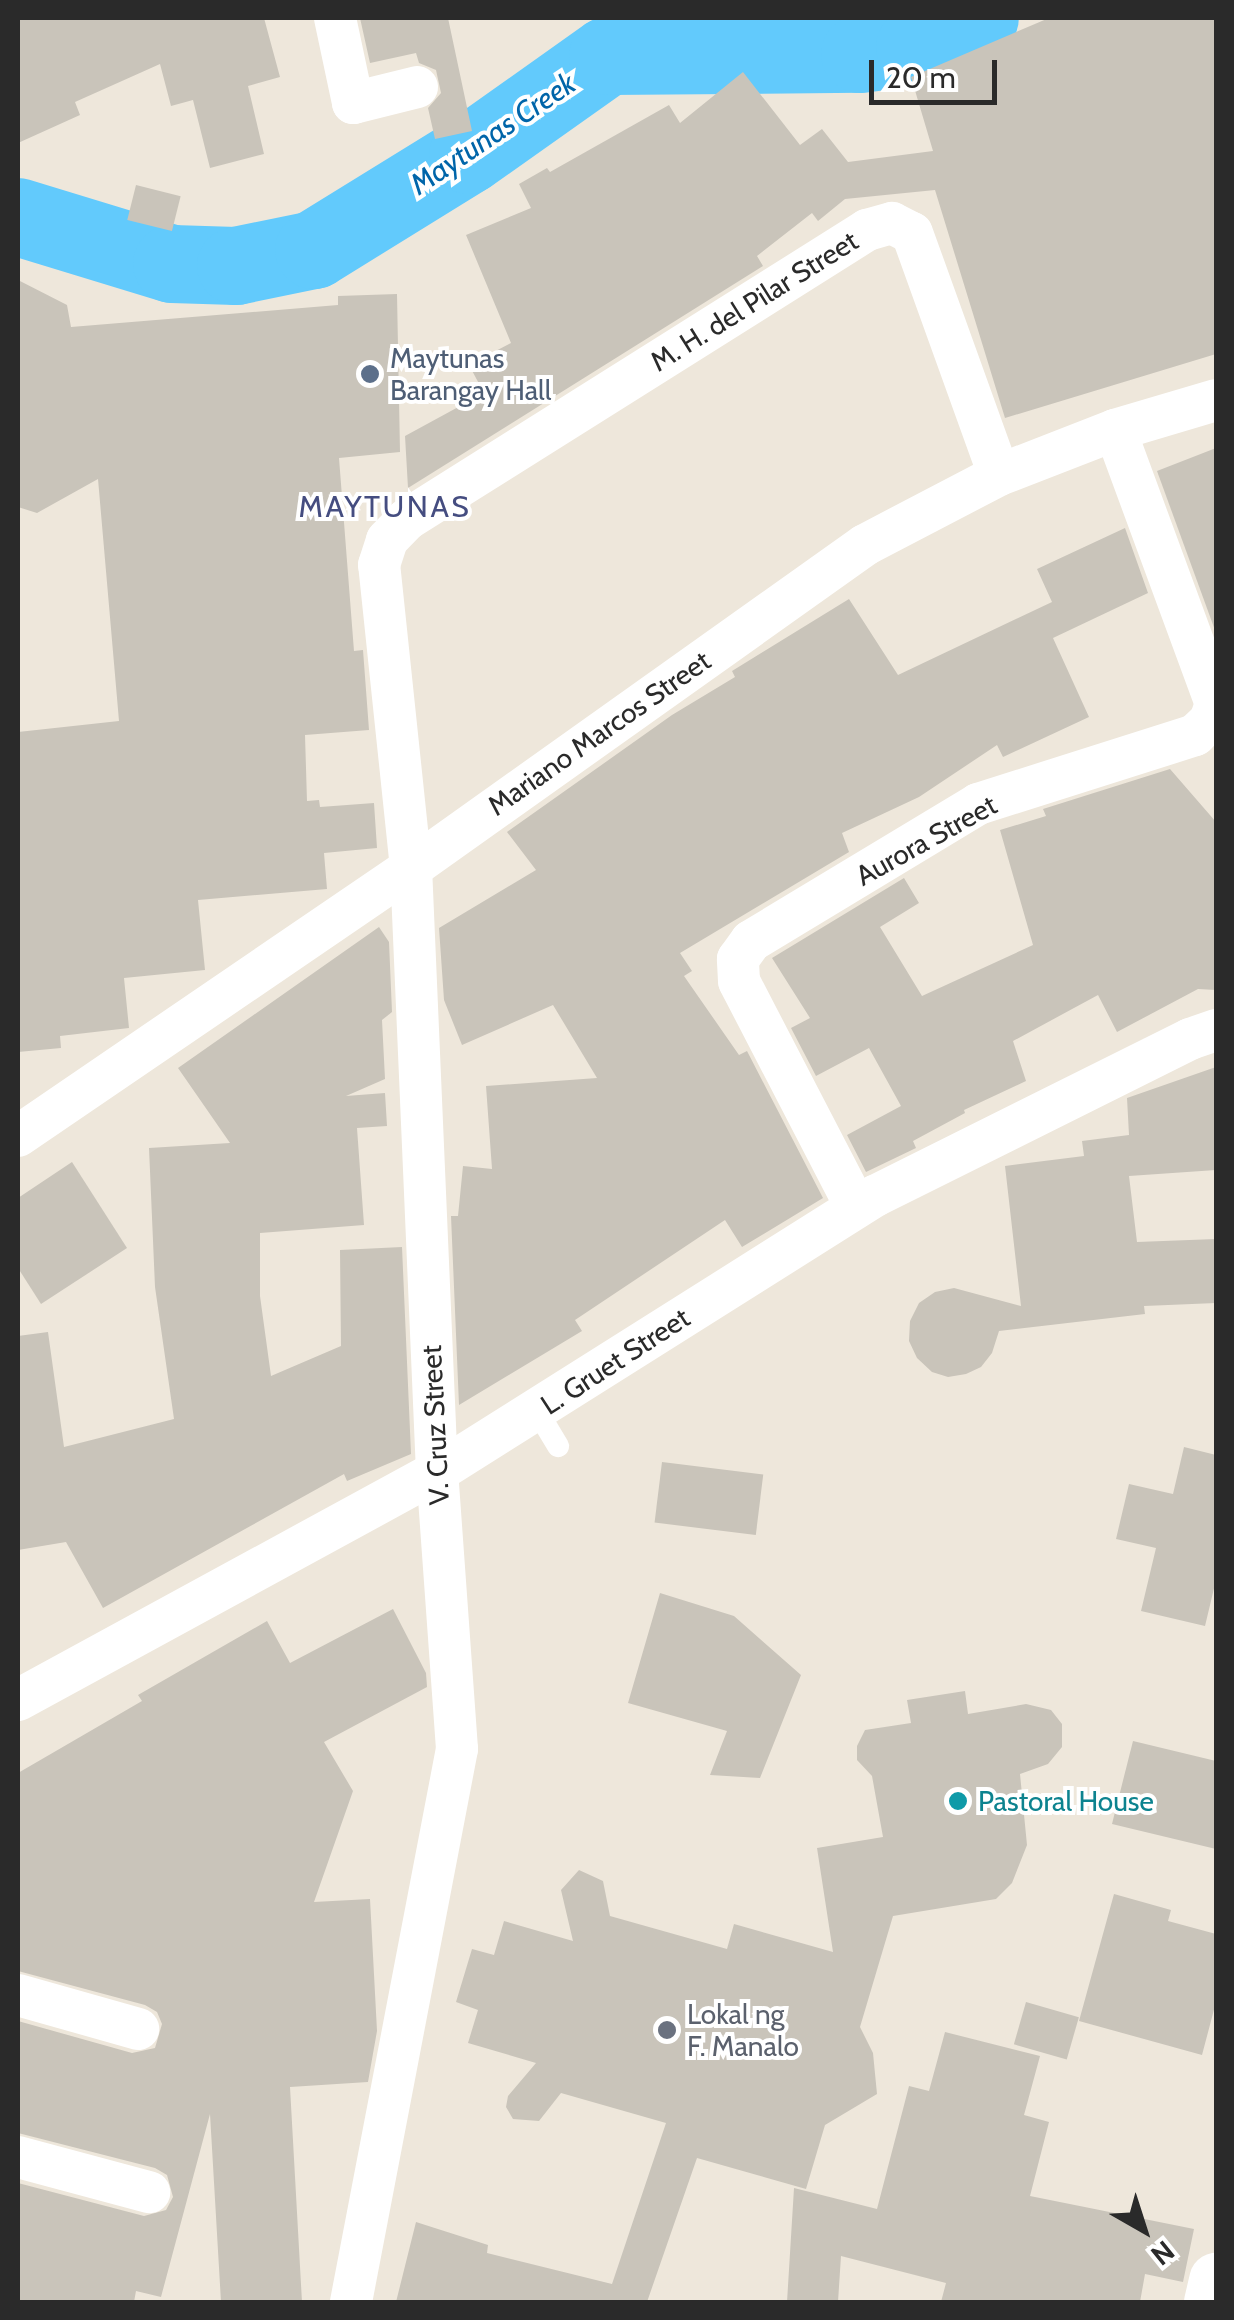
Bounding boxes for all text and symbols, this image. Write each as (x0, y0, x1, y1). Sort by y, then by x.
scale bar (874, 40, 1002, 102)
text: 20 m (886, 59, 956, 96)
water label: Maytunas Creek (403, 65, 583, 203)
street label: M. H. del Pilar Street (644, 224, 864, 378)
place label: Maytunas Barangay Hall (390, 341, 551, 407)
marker: Maytunas Barangay Hall (359, 363, 381, 385)
district label: MAYTUNAS (299, 489, 471, 525)
street label: Mariano Marcos Street (481, 644, 717, 822)
street label: Aurora Street (850, 788, 1002, 892)
street label: L. Gruet Street (534, 1301, 696, 1421)
street label: V. Cruz Street (414, 1344, 456, 1506)
place label: Pastoral House (978, 1784, 1154, 1818)
marker: Pastoral House (947, 1790, 969, 1812)
place label: Lokal ng F. Manalo (687, 1997, 799, 2063)
marker: Lokal ng F. Manalo (656, 2019, 678, 2041)
north arrow (1094, 2180, 1194, 2280)
text: N (1144, 2234, 1181, 2273)

